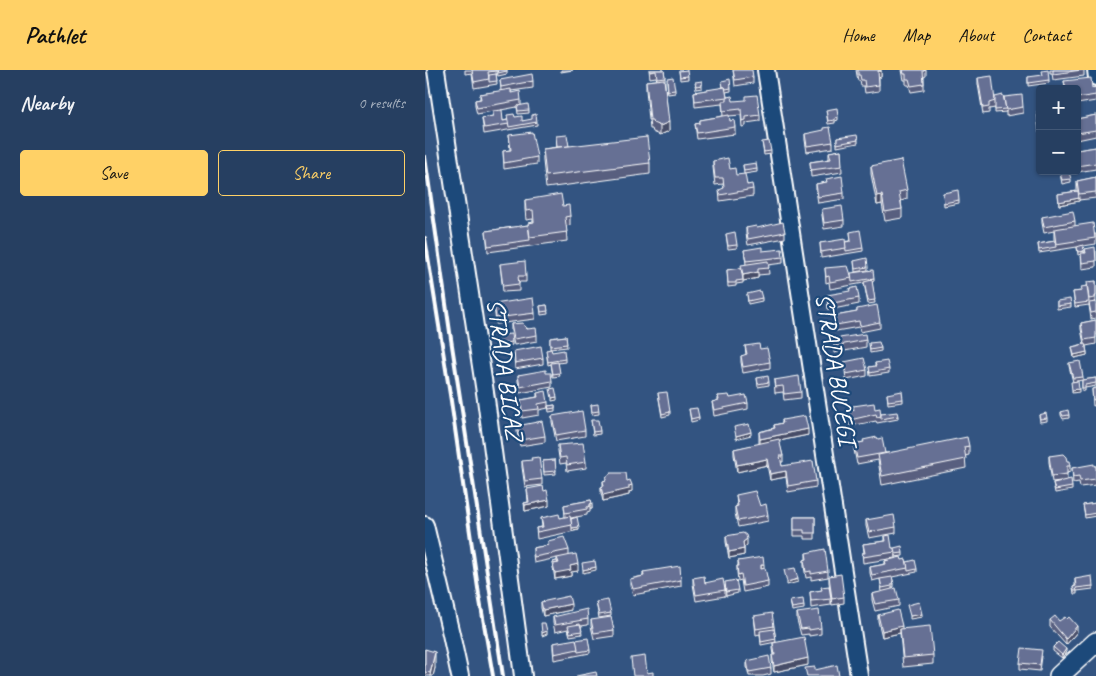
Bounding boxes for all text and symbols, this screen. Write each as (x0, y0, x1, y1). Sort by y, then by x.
text: Pathlet (25, 20, 85, 50)
text: Home (842, 24, 875, 46)
text: Map (903, 24, 930, 46)
text: About (958, 24, 994, 46)
text: Contact (1022, 24, 1071, 46)
map controls (1036, 85, 1081, 175)
button: + (1036, 85, 1081, 130)
text: Nearby (20, 90, 73, 116)
text: 0 results (358, 93, 405, 113)
button: − (1036, 130, 1081, 175)
button: Save (20, 150, 208, 196)
button: Share (218, 150, 405, 196)
street label: STRADA BUCEGI (808, 291, 865, 452)
street label: STRADA BICAZ (479, 297, 531, 446)

